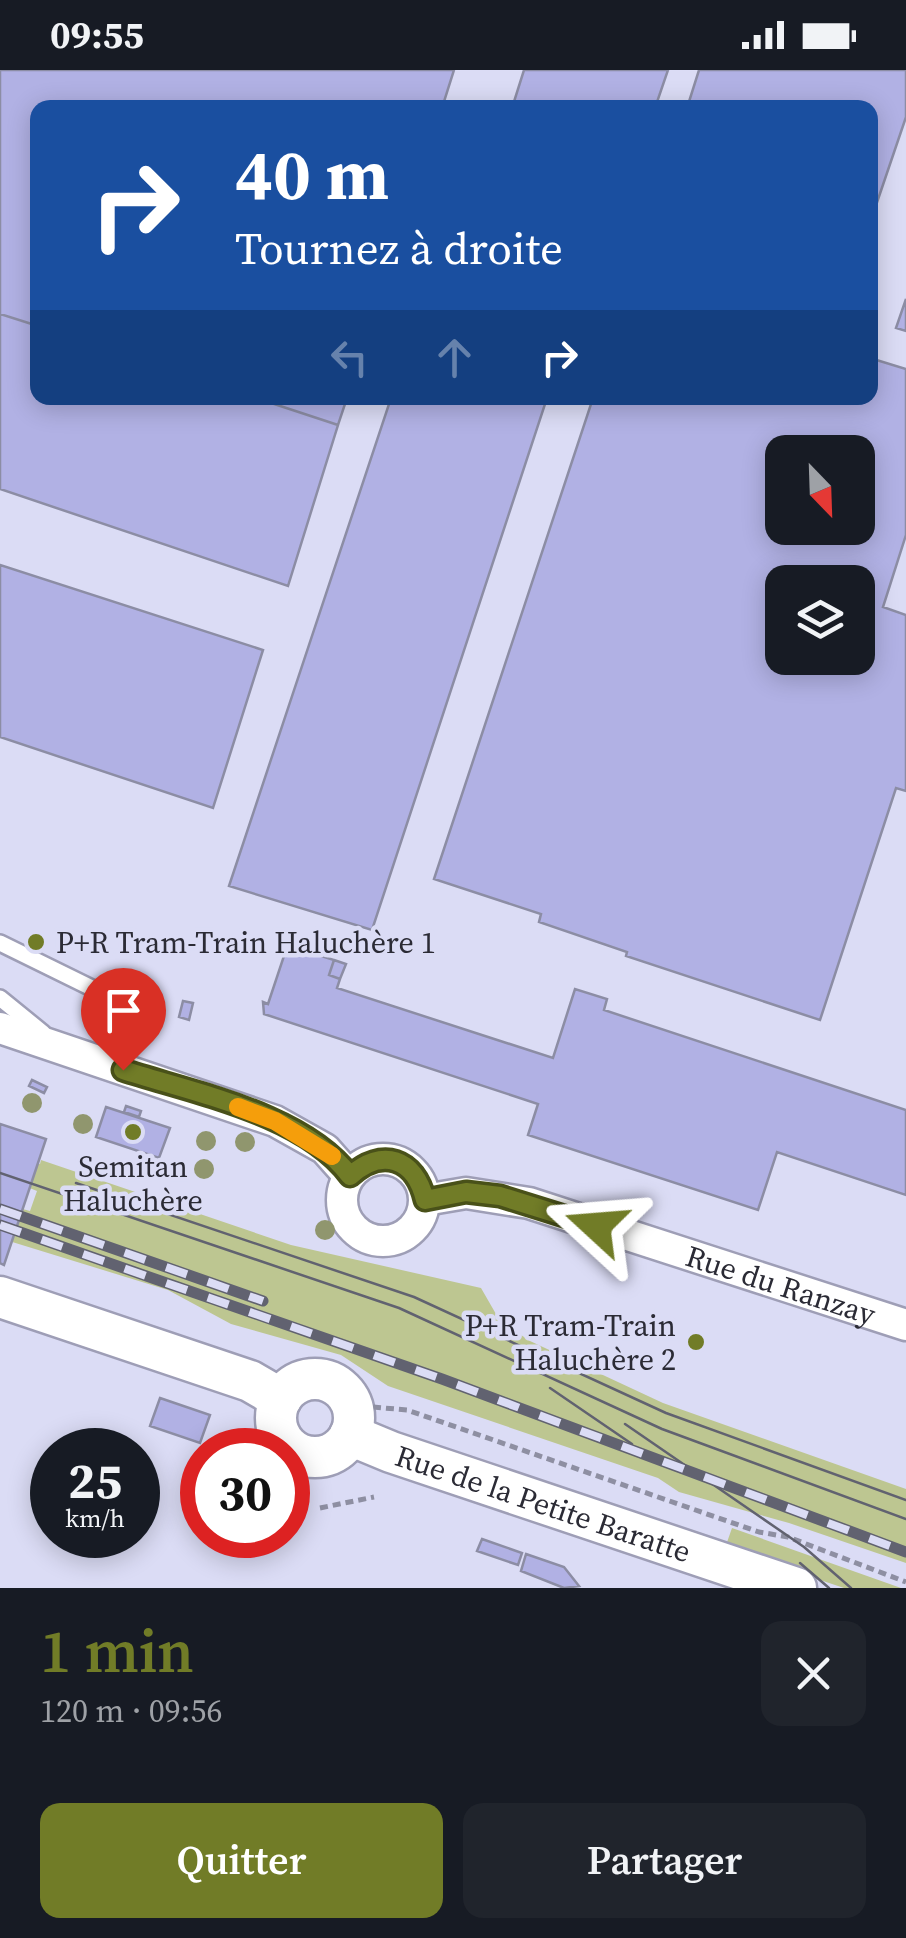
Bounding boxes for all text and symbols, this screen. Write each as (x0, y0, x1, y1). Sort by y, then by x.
text: 09:55 (50, 9, 144, 61)
text: 40 m (235, 126, 389, 222)
icon: right (70, 140, 200, 270)
text: Tournez à droite (235, 217, 563, 279)
icon: left (322, 330, 377, 385)
icon: ahead (427, 330, 482, 385)
icon: right (532, 330, 587, 385)
north arrow (765, 435, 875, 545)
map controls (765, 435, 875, 675)
button: layers (765, 565, 875, 675)
place label: P+R Tram-Train Haluchère 1 (56, 922, 436, 963)
marker: P+R Tram-Train Haluchère 1 (25, 931, 47, 953)
pin (81, 968, 166, 1071)
icon: arrive (96, 983, 151, 1038)
marker: Semitan Haluchère (122, 1121, 144, 1143)
place label: Semitan Haluchère (63, 1146, 203, 1221)
position arrow (544, 1174, 648, 1278)
street label: Rue du Ranzay (681, 1235, 881, 1334)
place label: P+R Tram-Train Haluchère 2 (465, 1305, 676, 1380)
marker: P+R Tram-Train Haluchère 2 (685, 1331, 707, 1353)
speed limit sign: 30 (180, 1428, 310, 1558)
street label: Rue de la Petite Baratte (390, 1435, 696, 1572)
text: 25 (68, 1446, 122, 1515)
text: km/h (65, 1501, 125, 1535)
text: 1 min (40, 1610, 194, 1692)
button: close (761, 1621, 866, 1726)
text: 120 m · 09:56 (40, 1689, 222, 1733)
button: Quitter (40, 1803, 443, 1918)
button: Partager (463, 1803, 866, 1918)

